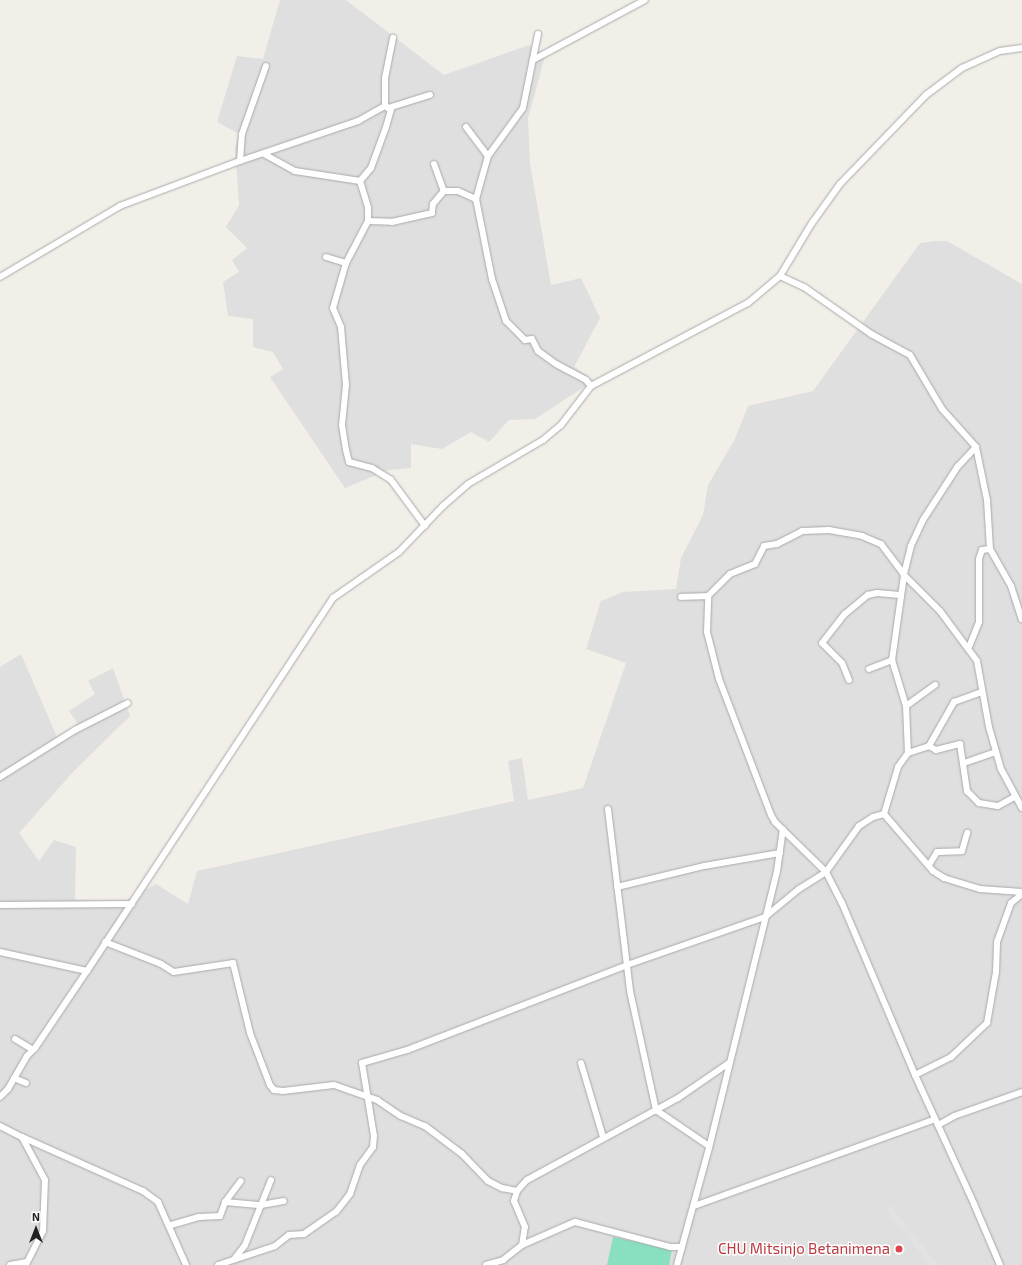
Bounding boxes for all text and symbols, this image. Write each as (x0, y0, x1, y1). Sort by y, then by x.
north arrow (16, 1209, 56, 1249)
text: N (32, 1210, 40, 1223)
place label: CHU Mitsinjo Betanimena (718, 1240, 890, 1258)
marker: CHU Mitsinjo Betanimena (893, 1243, 905, 1255)

